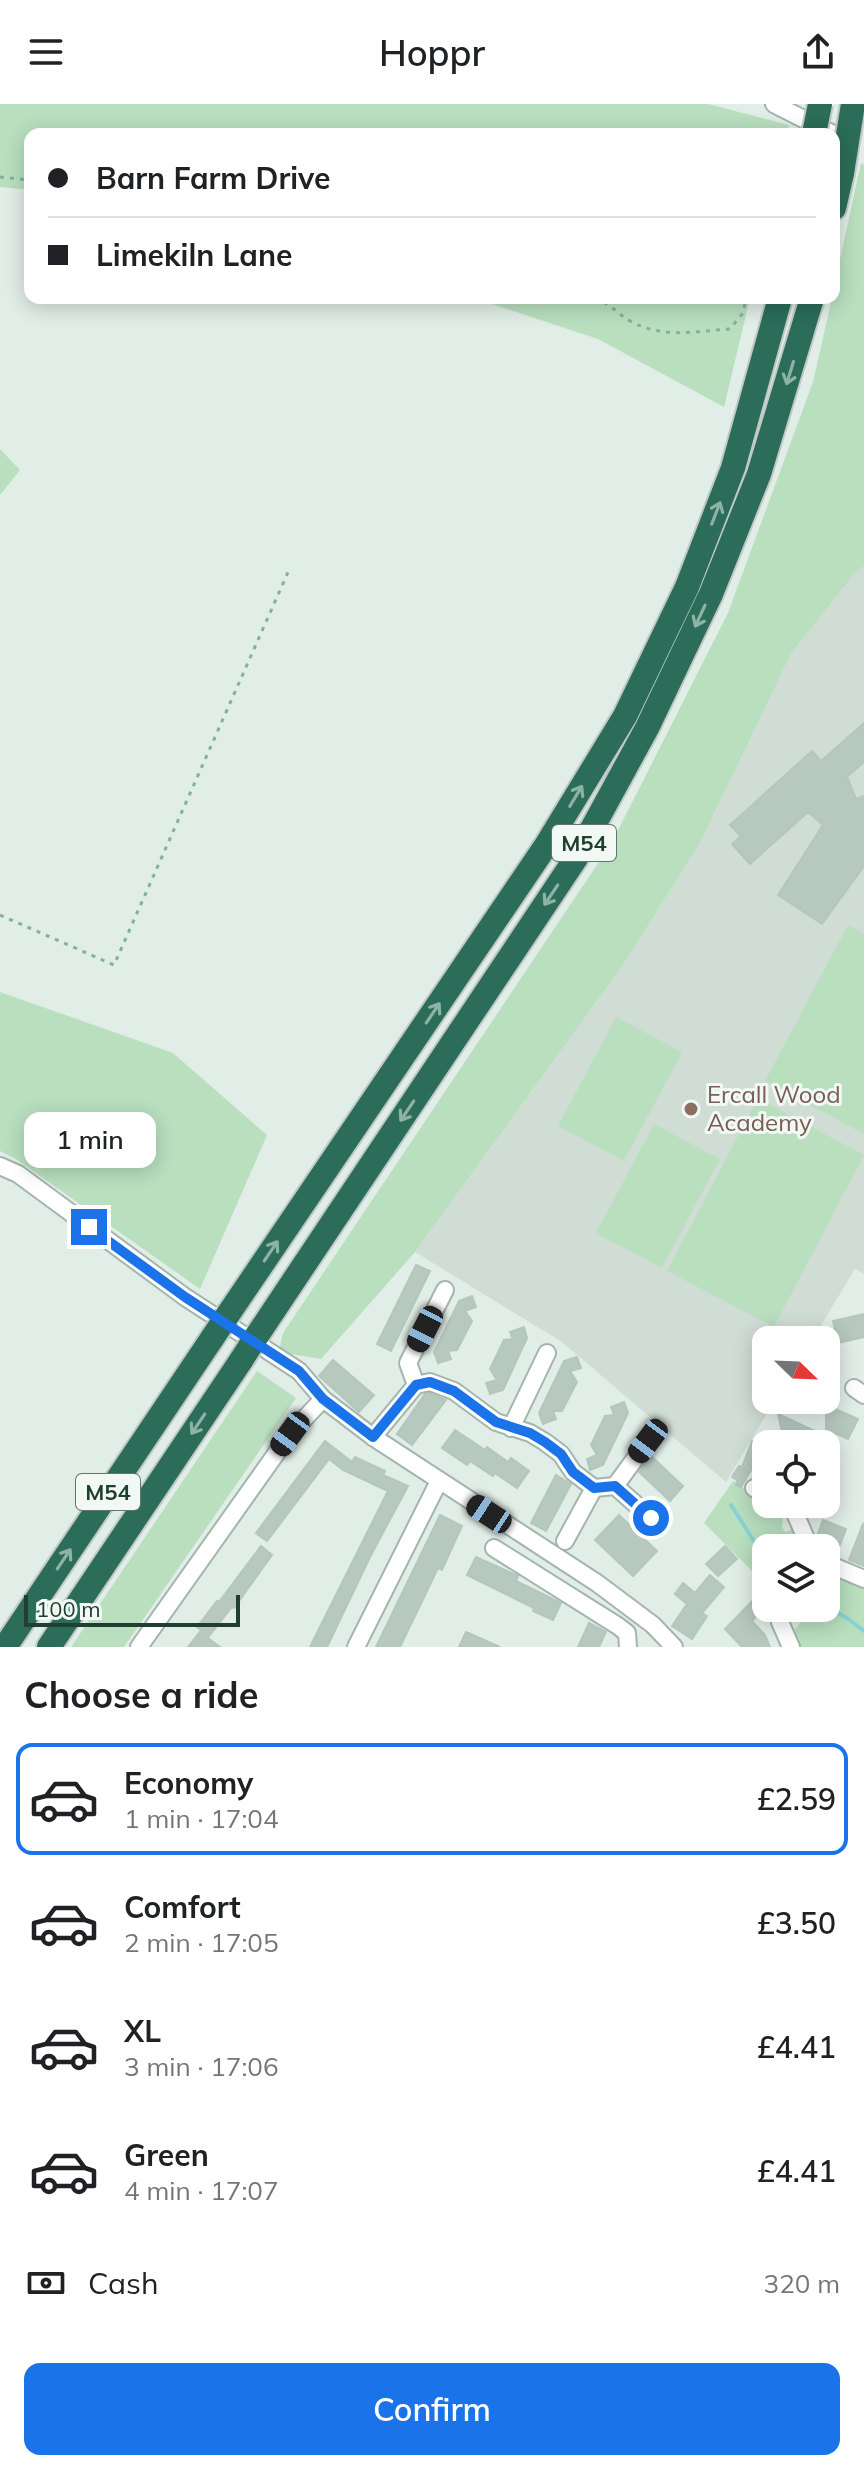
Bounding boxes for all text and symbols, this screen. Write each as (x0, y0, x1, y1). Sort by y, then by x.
icon: menu (24, 30, 68, 74)
text: Hoppr (379, 30, 485, 75)
icon: share (796, 30, 840, 74)
text: Barn Farm Drive (96, 159, 330, 197)
text: Limekiln Lane (96, 236, 293, 274)
one-way arrow (782, 359, 797, 385)
one-way arrow (710, 501, 724, 526)
one-way arrow (692, 604, 707, 628)
one-way arrow (569, 785, 585, 808)
road number: M54 (552, 825, 616, 861)
one-way arrow (543, 883, 559, 905)
one-way arrow (425, 1002, 441, 1024)
place label: Ercall Wood Academy (707, 1079, 841, 1137)
one-way arrow (399, 1099, 415, 1122)
marker: Ercall Wood Academy (682, 1100, 700, 1118)
callout: 1 min (23, 1111, 155, 1167)
text: 1 min (56, 1123, 124, 1156)
route end (71, 1209, 107, 1245)
one-way arrow (263, 1241, 279, 1263)
car (403, 1302, 447, 1356)
north arrow (752, 1326, 840, 1414)
map controls (752, 1326, 840, 1622)
car (266, 1408, 314, 1460)
one-way arrow (190, 1412, 206, 1435)
car (624, 1415, 672, 1467)
button: locate (752, 1430, 840, 1518)
road number: M54 (76, 1474, 140, 1510)
car (462, 1491, 516, 1537)
route start (633, 1500, 669, 1536)
button: layers (752, 1534, 840, 1622)
one-way arrow (56, 1548, 72, 1570)
scale bar (24, 1591, 240, 1627)
text: 100 m (36, 1595, 101, 1623)
text: Choose a ride (24, 1672, 258, 1717)
icon: car (28, 1763, 100, 1835)
text: Economy (124, 1764, 253, 1802)
text: £2.59 (757, 1780, 836, 1818)
text: 1 min · 17:04 (124, 1802, 279, 1835)
icon: car (28, 1887, 100, 1959)
text: Comfort (124, 1888, 241, 1926)
text: £3.50 (757, 1904, 836, 1942)
text: 2 min · 17:05 (124, 1926, 279, 1959)
icon: car (28, 2011, 100, 2083)
text: XL (124, 2012, 161, 2050)
text: £4.41 (757, 2028, 836, 2066)
text: 3 min · 17:06 (124, 2050, 279, 2083)
icon: car (28, 2135, 100, 2207)
text: Green (124, 2136, 209, 2174)
text: £4.41 (757, 2152, 836, 2190)
text: 4 min · 17:07 (124, 2174, 279, 2207)
icon: cash (24, 2261, 68, 2305)
text: Cash (88, 2264, 159, 2302)
text: 320 m (764, 2267, 840, 2300)
button: Confirm (24, 2363, 840, 2455)

